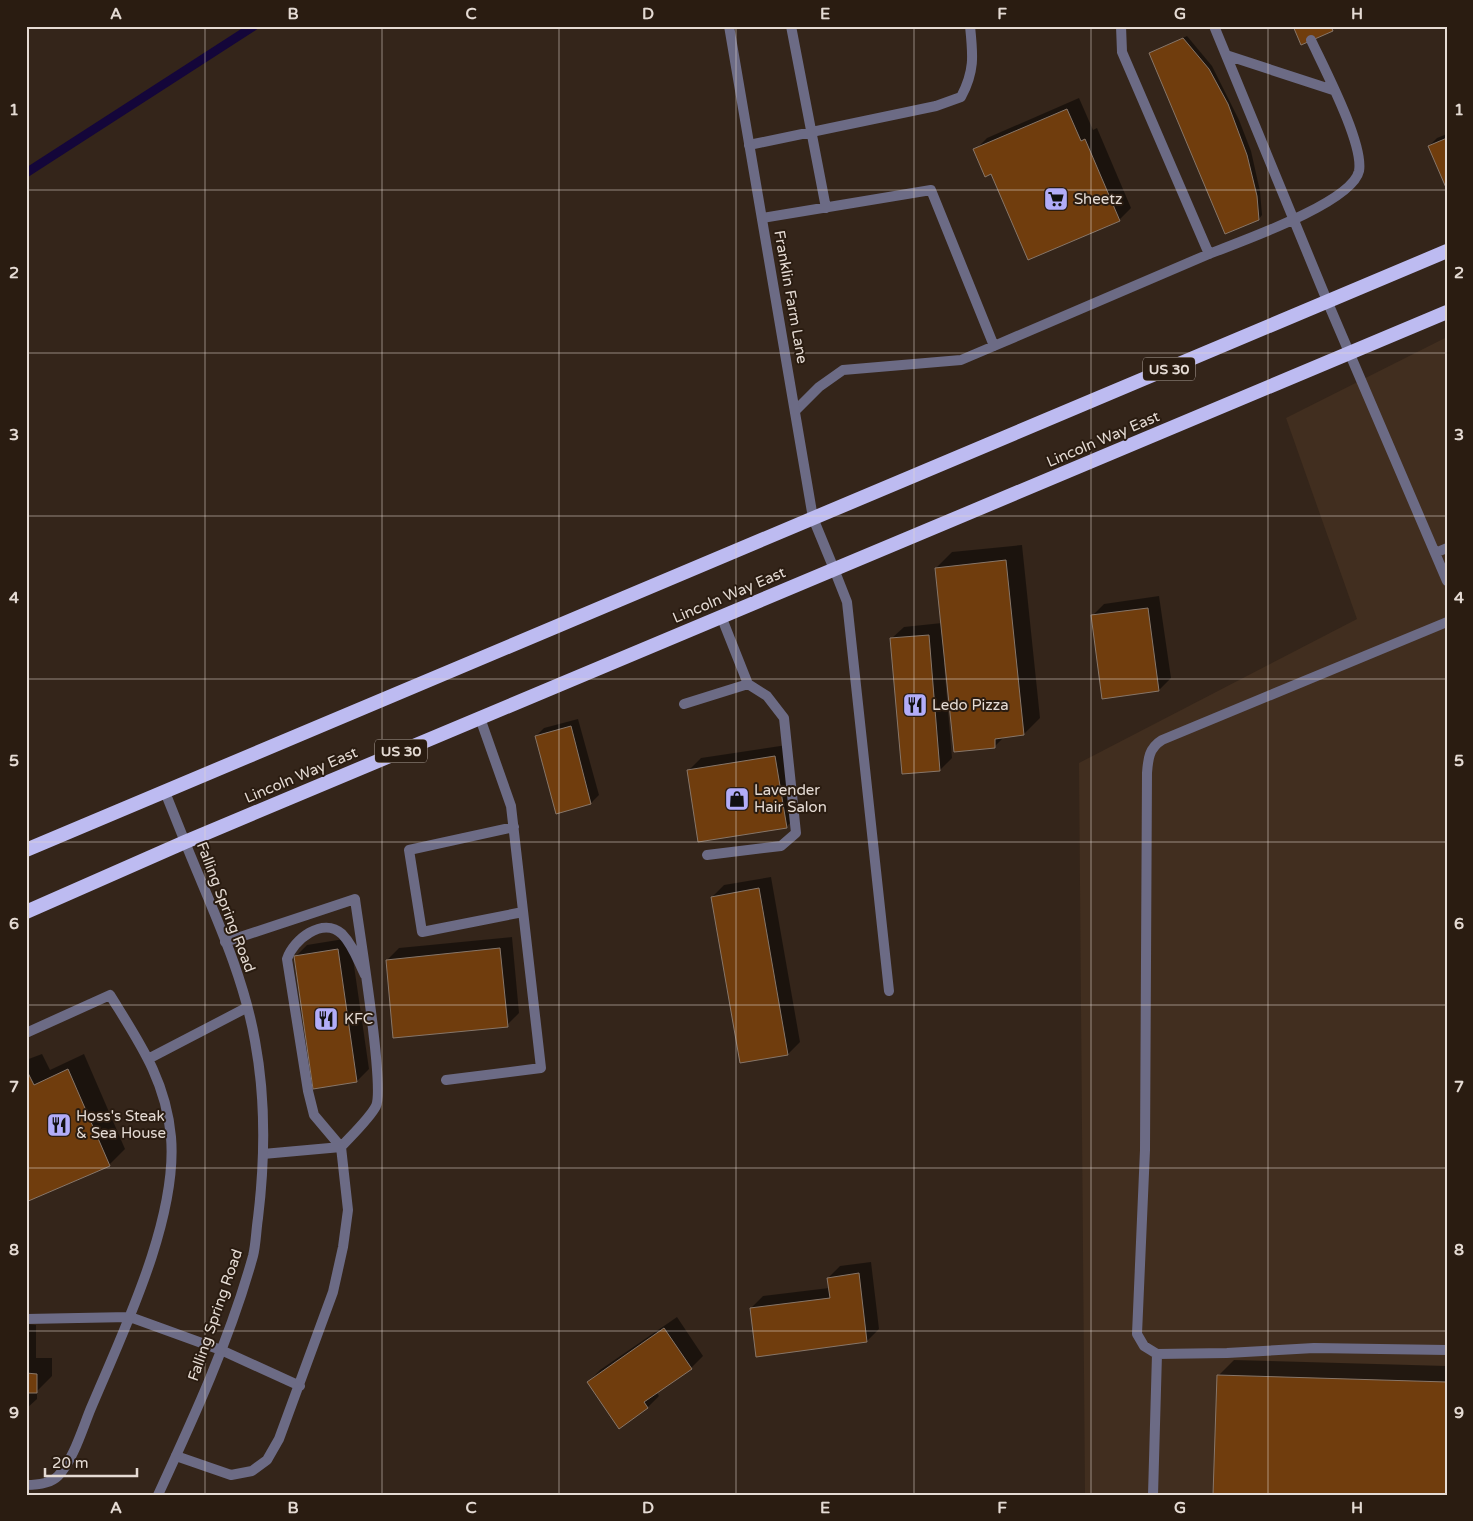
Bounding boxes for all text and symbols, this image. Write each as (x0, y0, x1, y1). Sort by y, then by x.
text: A (110, 4, 122, 24)
text: B (287, 4, 299, 24)
text: C (465, 4, 477, 24)
text: D (642, 4, 654, 24)
text: E (820, 4, 830, 24)
text: F (997, 4, 1007, 24)
text: G (1174, 4, 1186, 24)
text: H (1351, 4, 1363, 24)
text: 1 (9, 100, 19, 120)
text: 1 (1454, 100, 1464, 120)
supermarket icon: Sheetz (1043, 186, 1069, 212)
place label: Sheetz (1074, 190, 1122, 208)
street label: Franklin Farm Lane (770, 229, 812, 365)
text: 2 (9, 263, 19, 283)
text: 2 (1454, 263, 1464, 283)
road number: US 30 (1143, 358, 1195, 380)
street label: Lincoln Way East (1044, 407, 1162, 471)
text: 3 (9, 425, 19, 445)
text: 3 (1454, 425, 1464, 445)
street label: Lincoln Way East (670, 563, 788, 627)
text: 4 (9, 588, 19, 608)
text: 4 (1454, 588, 1464, 608)
restaurant icon: Ledo Pizza (902, 692, 928, 718)
place label: Ledo Pizza (932, 696, 1009, 714)
road number: US 30 (375, 739, 427, 762)
street label: Lincoln Way East (242, 743, 360, 807)
text: 5 (9, 751, 19, 771)
text: 5 (1454, 751, 1464, 771)
place label: Lavender Hair Salon (754, 781, 827, 816)
shop icon: Lavender Hair Salon (724, 786, 750, 812)
street label: Falling Spring Road (193, 839, 259, 975)
text: 6 (9, 914, 19, 934)
text: 6 (1454, 914, 1464, 934)
restaurant icon: KFC (313, 1006, 339, 1032)
place label: KFC (344, 1010, 373, 1028)
text: 7 (9, 1077, 19, 1097)
text: 7 (1454, 1077, 1464, 1097)
place label: Hoss's Steak & Sea House (76, 1107, 166, 1142)
restaurant icon: Hoss's Steak & Sea House (46, 1112, 72, 1138)
text: 8 (9, 1240, 19, 1260)
text: 8 (1454, 1240, 1464, 1260)
street label: Falling Spring Road (184, 1247, 246, 1383)
text: 9 (9, 1403, 19, 1423)
text: 9 (1454, 1403, 1464, 1423)
scale bar (45, 1446, 138, 1478)
text: 20 m (52, 1454, 89, 1472)
text: A (110, 1498, 122, 1518)
text: B (287, 1498, 299, 1518)
text: C (465, 1498, 477, 1518)
text: D (642, 1498, 654, 1518)
text: E (820, 1498, 830, 1518)
text: F (997, 1498, 1007, 1518)
text: G (1174, 1498, 1186, 1518)
text: H (1351, 1498, 1363, 1518)

